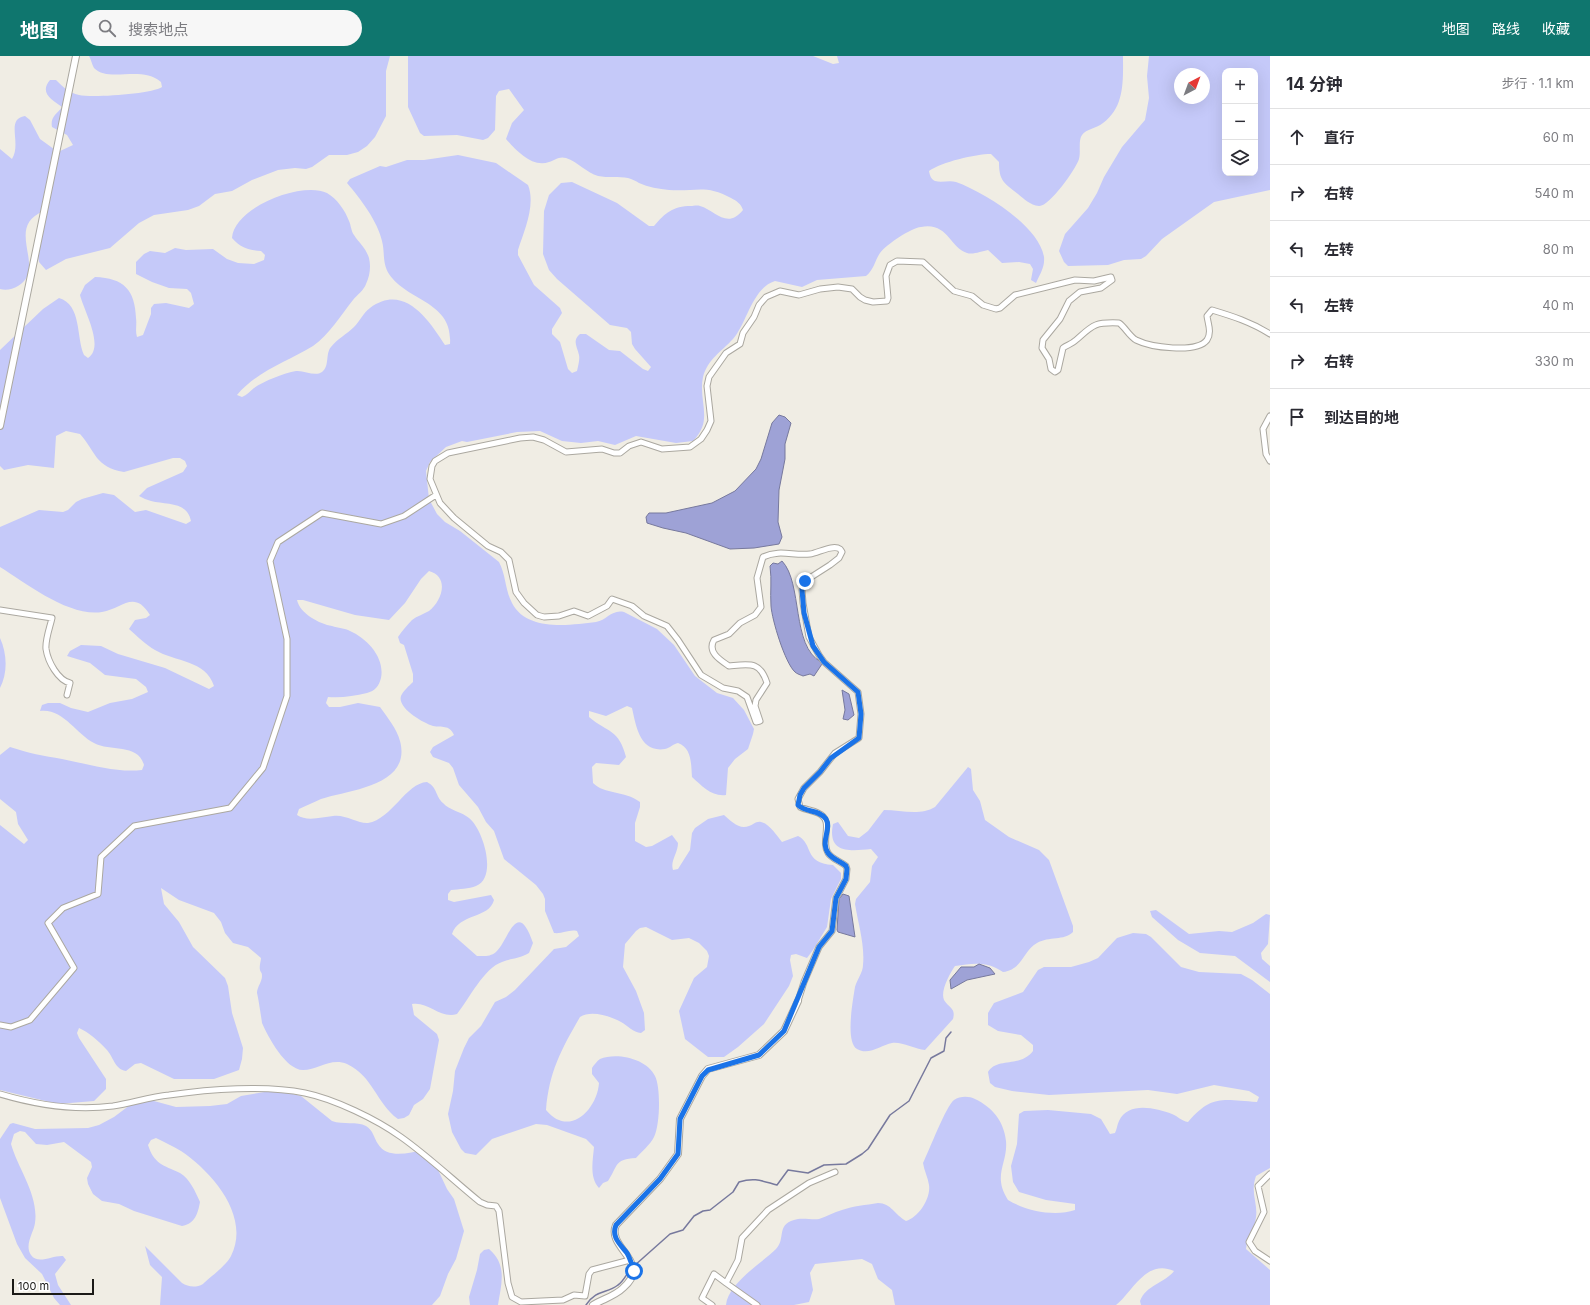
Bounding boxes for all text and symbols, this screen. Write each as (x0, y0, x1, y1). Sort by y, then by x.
search box (82, 10, 362, 46)
icon: search (96, 17, 118, 39)
text: 地图 (20, 19, 58, 42)
text: 搜索地点 (128, 20, 188, 39)
text: 地图 (1442, 20, 1470, 37)
text: 路线 (1492, 20, 1520, 37)
text: 收藏 (1542, 20, 1570, 37)
north arrow (1174, 68, 1210, 104)
map controls (1222, 68, 1258, 176)
button: + (1222, 68, 1258, 104)
text: 14 分钟 (1286, 74, 1343, 94)
text: 步行 · 1.1 km (1502, 75, 1574, 91)
button: − (1222, 104, 1258, 140)
icon: ahead (1286, 126, 1308, 148)
text: 直行 (1324, 128, 1354, 147)
text: 60 m (1543, 129, 1574, 145)
button: layers (1222, 140, 1258, 176)
icon: right (1286, 182, 1308, 204)
text: 右转 (1324, 184, 1354, 203)
text: 540 m (1534, 185, 1574, 201)
icon: left (1286, 238, 1308, 260)
text: 左转 (1324, 240, 1354, 259)
text: 80 m (1543, 241, 1574, 257)
icon: left (1286, 294, 1308, 316)
text: 左转 (1324, 296, 1354, 315)
text: 40 m (1542, 297, 1574, 313)
icon: right (1286, 350, 1308, 372)
text: 右转 (1324, 352, 1354, 371)
text: 330 m (1535, 353, 1574, 369)
icon: arrive (1286, 406, 1308, 428)
text: 到达目的地 (1324, 408, 1399, 427)
route end (796, 572, 814, 590)
route start (625, 1262, 643, 1280)
scale bar (12, 1277, 94, 1296)
text: 100 m (18, 1279, 49, 1293)

